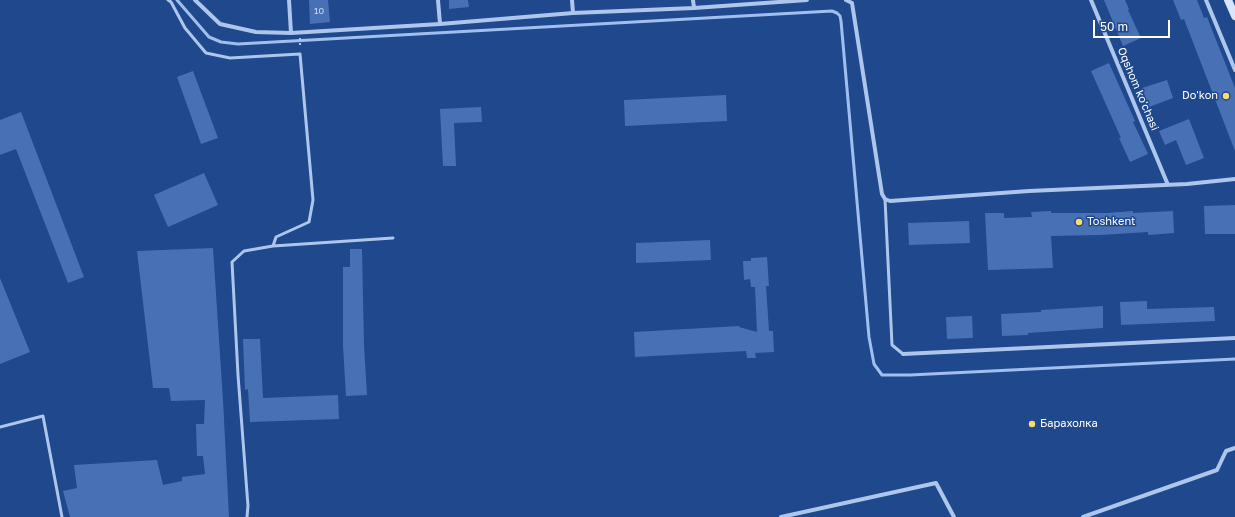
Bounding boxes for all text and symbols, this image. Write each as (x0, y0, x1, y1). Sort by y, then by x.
house number: 10 (314, 6, 324, 16)
scale bar (1095, 12, 1172, 38)
text: 50 m (1100, 19, 1128, 34)
street label: Oqshom ko'chasi (1115, 45, 1161, 133)
place label: Do'kon (1182, 89, 1218, 103)
marker: Do'kon (1221, 91, 1231, 101)
place label: Toshkent (1087, 215, 1135, 229)
marker: Toshkent (1074, 217, 1084, 227)
place label: Барахолка (1040, 417, 1098, 431)
marker: Барахолка (1027, 419, 1037, 429)

